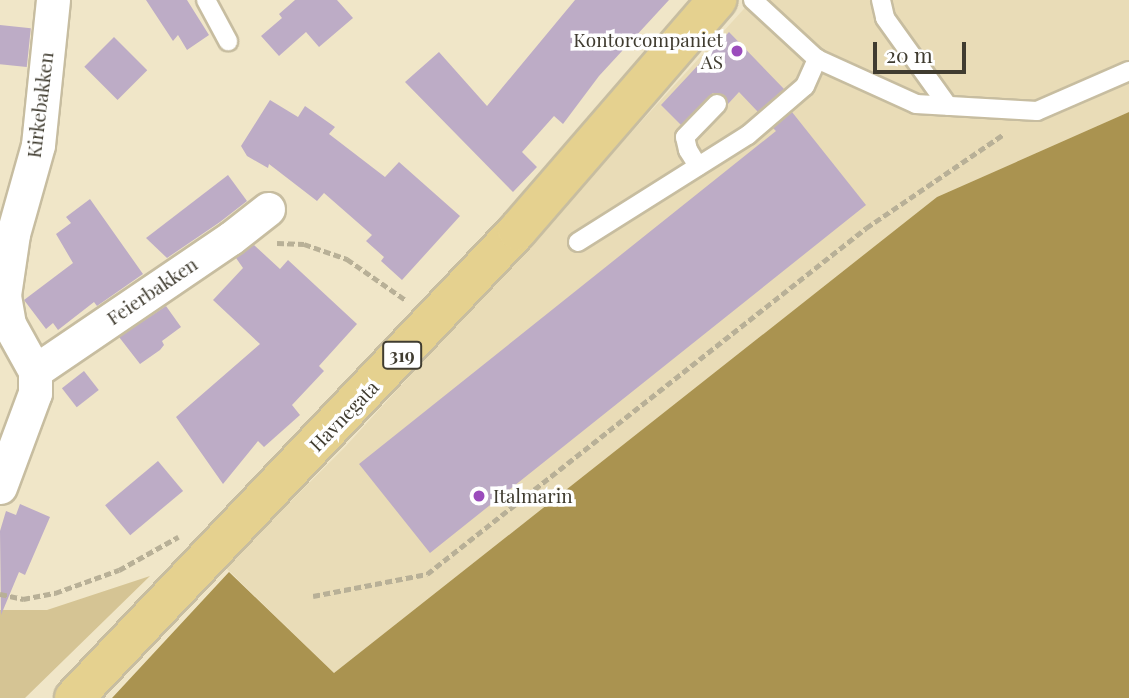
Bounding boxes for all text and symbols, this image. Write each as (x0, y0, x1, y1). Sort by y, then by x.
scale bar (877, 28, 970, 72)
place label: Kontorcompaniet AS (573, 29, 723, 73)
text: 20 m (886, 40, 933, 68)
marker: Kontorcompaniet AS (729, 43, 745, 59)
street label: Kirkebakken (22, 51, 58, 159)
street label: Feierbakken (102, 252, 202, 330)
road number: 319 (381, 340, 423, 370)
street label: Havnegata (305, 376, 383, 456)
place label: Italmarin (493, 485, 573, 507)
marker: Italmarin (471, 488, 487, 504)

